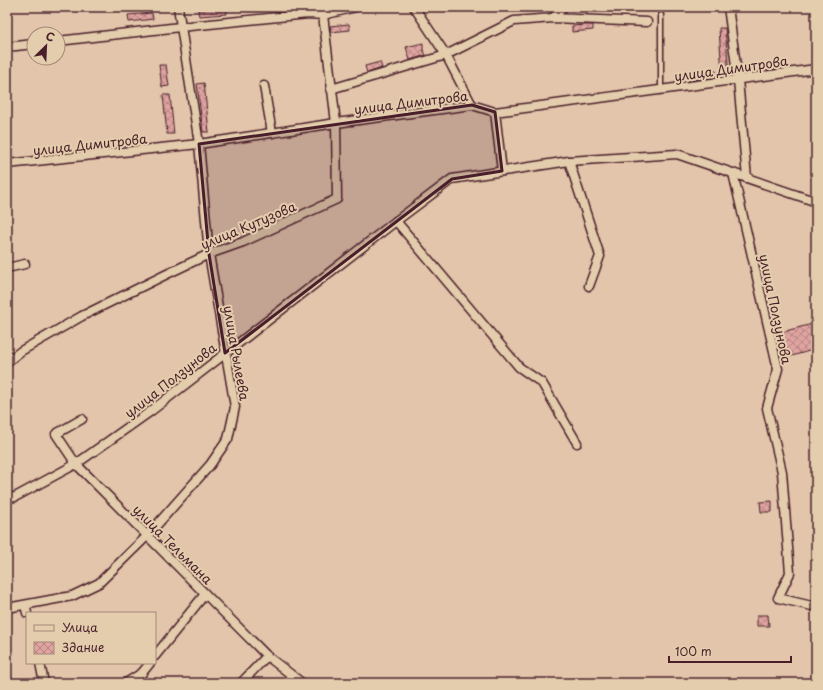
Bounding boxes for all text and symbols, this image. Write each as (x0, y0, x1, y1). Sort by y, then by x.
north arrow (26, 26, 66, 66)
text: С (43, 27, 58, 46)
street label: улица Димитрова (673, 50, 790, 85)
street label: улица Димитрова (353, 85, 470, 118)
street label: улица Димитрова (32, 128, 149, 159)
street label: улица Кутузова (197, 196, 300, 254)
street label: улица Ползунова (755, 252, 797, 367)
street label: улица Рылеева (219, 304, 255, 403)
street label: улица Ползунова (120, 337, 221, 422)
street label: улица Тельмана (129, 500, 218, 589)
legend (26, 612, 156, 664)
text: Улица (62, 618, 98, 636)
text: Здание (62, 638, 104, 656)
scale bar (669, 638, 791, 664)
text: 100 m (675, 642, 712, 660)

